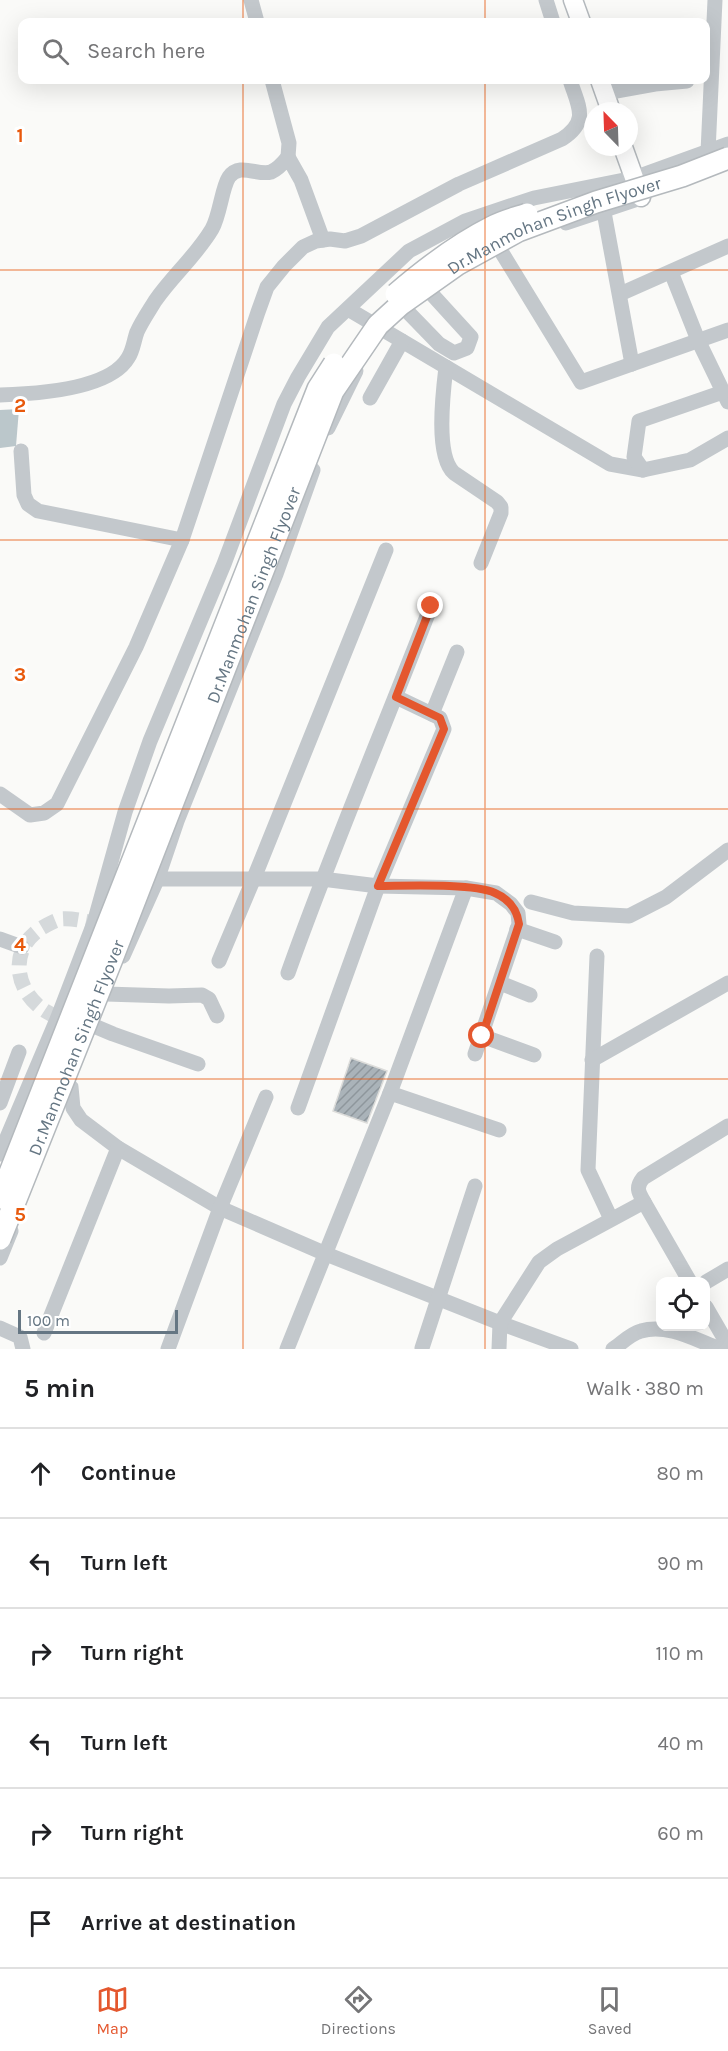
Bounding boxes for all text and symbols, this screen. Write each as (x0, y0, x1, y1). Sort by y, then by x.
search box (18, 18, 710, 84)
icon: search (39, 35, 72, 68)
text: Search here (87, 38, 205, 64)
north arrow (584, 102, 638, 156)
text: 1 (16, 124, 24, 147)
street label: Dr.Manmohan Singh Flyover (443, 172, 665, 279)
text: 2 (14, 394, 26, 417)
street label: Dr.Manmohan Singh Flyover (202, 483, 306, 706)
route end (417, 592, 443, 618)
text: 3 (14, 663, 26, 686)
text: 4 (14, 933, 26, 956)
street label: Dr.Manmohan Singh Flyover (24, 936, 130, 1159)
route start (468, 1022, 494, 1048)
text: 5 (14, 1203, 26, 1226)
map controls (656, 1277, 710, 1331)
button: locate (656, 1277, 710, 1331)
scale bar (18, 1307, 178, 1334)
text: 100 m (27, 1311, 70, 1330)
text: 5 min (24, 1373, 95, 1404)
text: Walk · 380 m (586, 1377, 704, 1400)
icon: ahead (24, 1457, 57, 1490)
text: Continue (81, 1460, 176, 1486)
text: 80 m (656, 1462, 704, 1485)
icon: left (24, 1547, 57, 1580)
text: Turn left (81, 1550, 168, 1576)
text: 90 m (657, 1552, 704, 1575)
icon: right (24, 1637, 57, 1670)
text: Turn right (81, 1640, 184, 1666)
text: 110 m (655, 1642, 704, 1665)
icon: left (24, 1727, 57, 1760)
text: Turn left (81, 1730, 168, 1756)
text: 40 m (658, 1732, 704, 1755)
icon: right (24, 1817, 57, 1850)
text: Turn right (81, 1820, 184, 1846)
text: 60 m (657, 1822, 704, 1845)
icon: arrive (24, 1907, 57, 1940)
text: Arrive at destination (81, 1910, 296, 1936)
tab: Map (96, 1983, 129, 2038)
tab: Directions (321, 1983, 396, 2038)
tab: Saved (588, 1983, 632, 2038)

